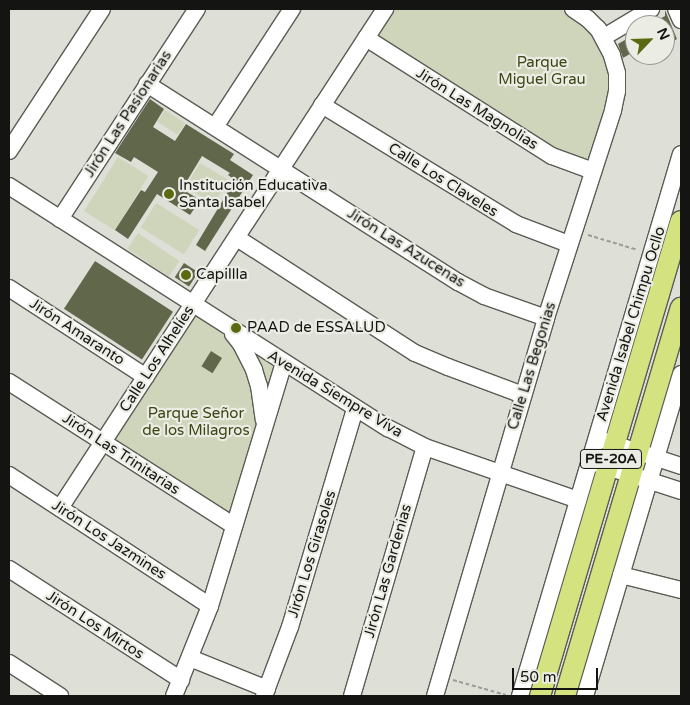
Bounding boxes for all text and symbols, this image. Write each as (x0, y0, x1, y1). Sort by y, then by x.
north arrow (625, 15, 675, 65)
text: N (653, 26, 673, 43)
street label: Jirón Las Pasionarias (80, 47, 176, 181)
park label: Parque Miguel Grau (498, 53, 586, 88)
street label: Jirón Las Magnolias (413, 64, 541, 154)
street label: Calle Los Claveles (385, 139, 501, 221)
place label: Institución Educativa Santa Isabel (179, 176, 328, 211)
marker: Institución Educativa Santa Isabel (163, 188, 175, 200)
street label: Jirón Las Azucenas (344, 204, 468, 292)
street label: Avenida Isabel Chimpu Ocllo (593, 224, 669, 424)
place label: Capillla (196, 266, 248, 284)
marker: Capillla (180, 269, 192, 281)
street label: Jirón Amaranto (26, 295, 128, 369)
street label: Calle Las Begonias (504, 300, 560, 432)
street label: Calle Los Alhelíes (116, 302, 198, 416)
place label: PAAD de ESSALUD (247, 319, 386, 337)
marker: PAAD de ESSALUD (229, 321, 243, 335)
street label: Avenida Siempre Viva (264, 347, 406, 441)
park label: Parque Señor de los Milagros (142, 404, 250, 439)
street label: Jirón Las Trinitarias (59, 409, 183, 499)
road number: PE-20A (580, 448, 642, 470)
street label: Jirón Los Girasoles (284, 488, 340, 620)
street label: Jirón Los Jazmines (49, 496, 169, 584)
street label: Jirón Las Gardenias (360, 502, 416, 640)
street label: Jirón Los Mirtos (43, 587, 147, 663)
scale bar (515, 658, 601, 690)
text: 50 m (520, 668, 557, 686)

